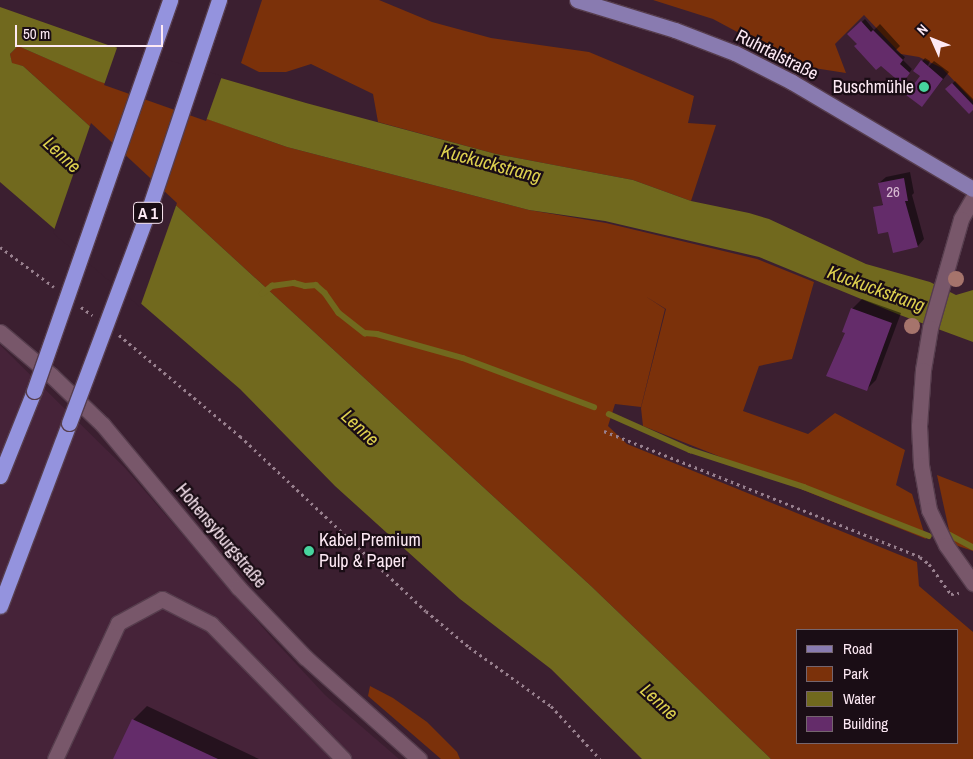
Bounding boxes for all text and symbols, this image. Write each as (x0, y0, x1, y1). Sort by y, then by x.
scale bar (18, 15, 165, 47)
north arrow (908, 15, 958, 65)
text: N (913, 20, 932, 39)
text: 50 m (23, 23, 50, 44)
street label: Ruhrtalstraße (732, 25, 822, 85)
place label: Buschmühle (833, 76, 914, 98)
marker: Buschmühle (918, 81, 930, 93)
water label: Lenne (38, 132, 86, 178)
water label: Kuckuckstrang (439, 140, 543, 188)
house number: 26 (886, 183, 900, 201)
road number: A 1 (132, 200, 164, 227)
water label: Kuckuckstrang (824, 261, 928, 317)
water label: Lenne (336, 405, 384, 451)
street label: Hohensyburgstraße (171, 479, 271, 593)
place label: Kabel Premium Pulp & Paper (319, 530, 421, 572)
marker: Kabel Premium Pulp & Paper (303, 545, 315, 557)
legend (796, 629, 958, 744)
text: Road (843, 638, 872, 659)
text: Park (843, 663, 868, 684)
water label: Lenne (635, 679, 683, 725)
text: Water (843, 688, 875, 709)
text: Building (843, 713, 888, 734)

